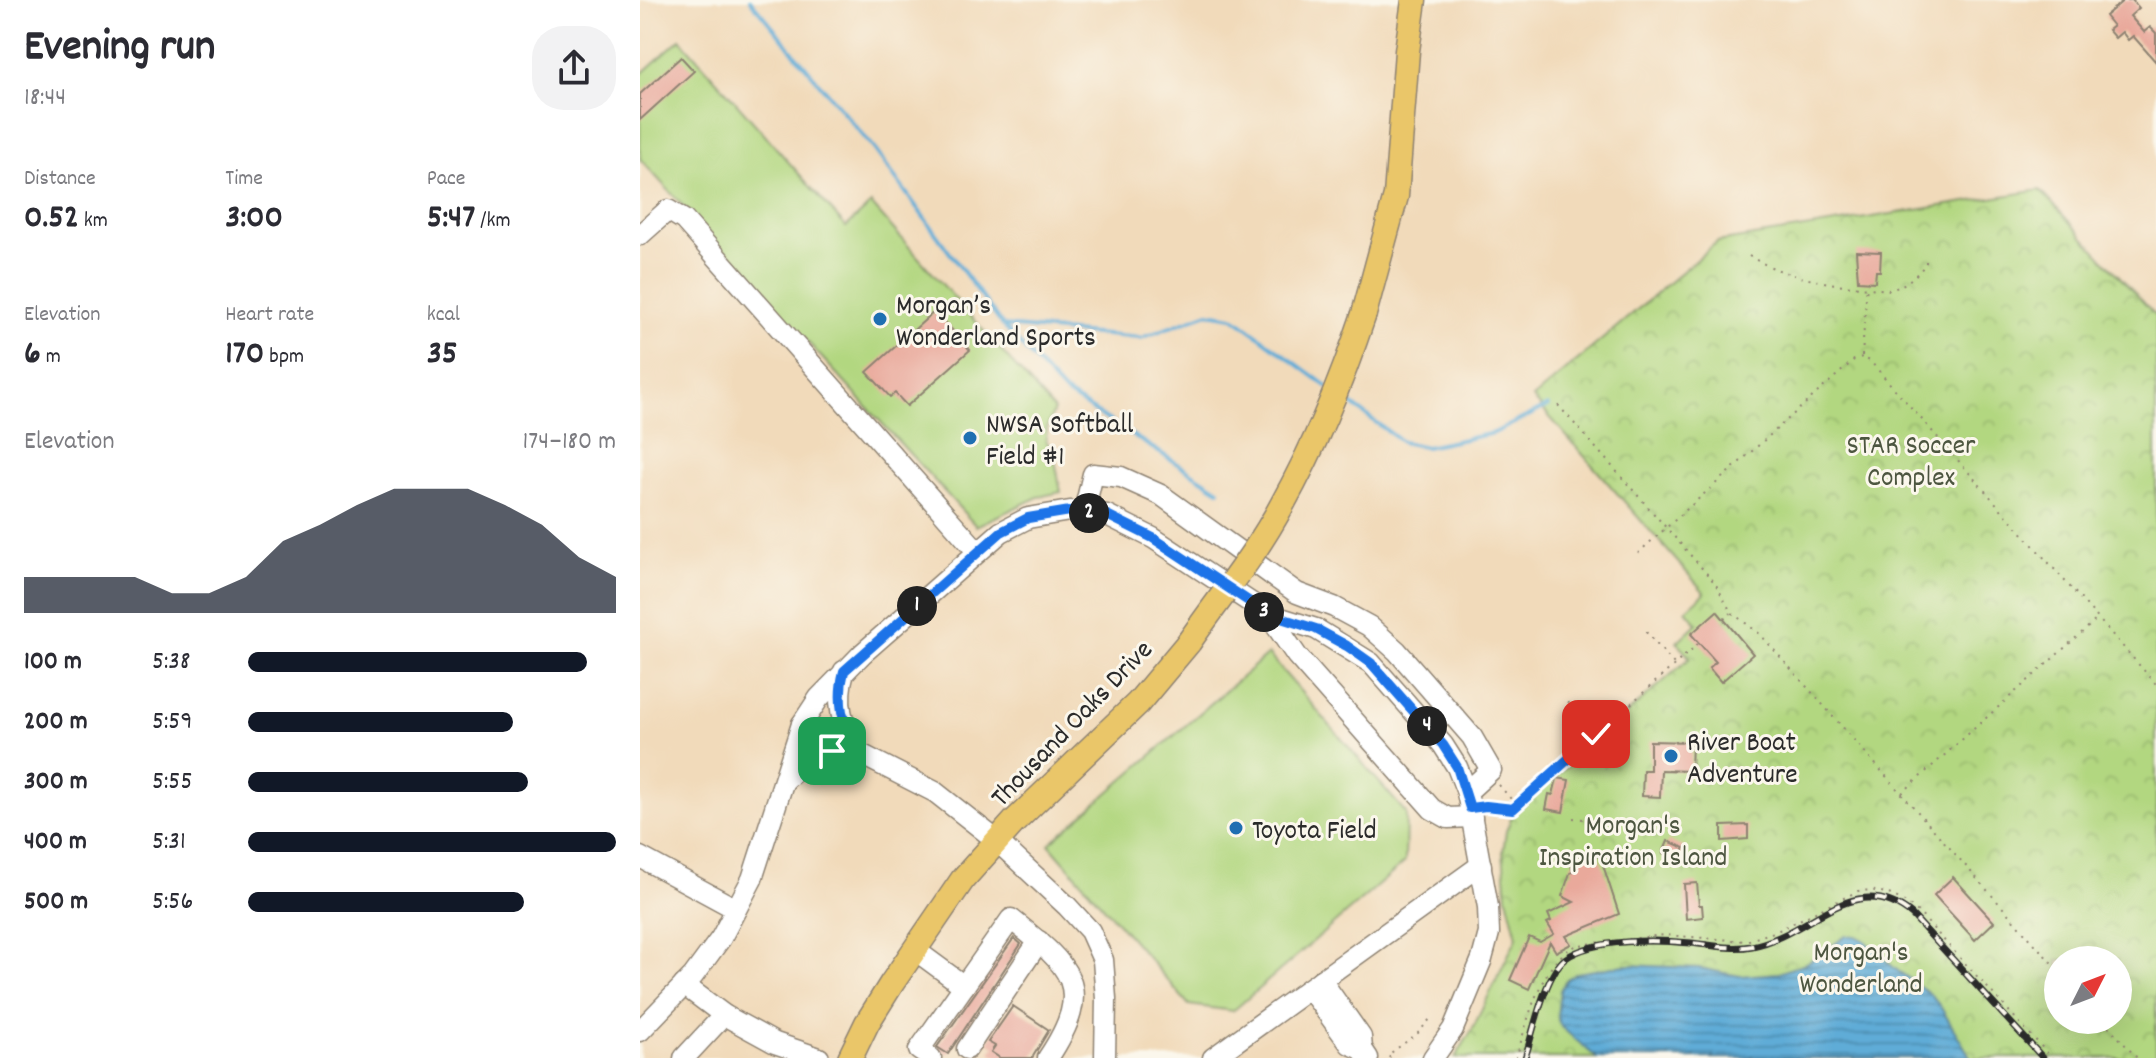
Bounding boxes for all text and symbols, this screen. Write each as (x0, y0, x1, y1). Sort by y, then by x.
text: Evening run (24, 18, 215, 81)
button: share (532, 26, 616, 110)
text: 18:44 (24, 80, 66, 117)
text: Distance (24, 164, 96, 195)
text: Time (225, 164, 263, 195)
text: Pace (427, 164, 466, 195)
text: 0.52 (24, 195, 79, 244)
text: 3:00 (225, 195, 283, 244)
text: 5:47 (427, 195, 475, 244)
text: km (79, 206, 108, 237)
text: /km (475, 206, 511, 237)
place label: Morgan’s Wonderland Sports (896, 288, 1096, 360)
text: Elevation (24, 300, 101, 331)
text: Heart rate (225, 300, 314, 331)
text: kcal (427, 300, 460, 331)
marker: Morgan’s Wonderland Sports (871, 310, 889, 328)
text: 6 (24, 331, 41, 380)
text: 170 (225, 331, 264, 380)
text: 35 (427, 331, 458, 380)
text: m (41, 342, 61, 373)
text: bpm (264, 342, 304, 373)
place label: NWSA Softball Field #1 (986, 407, 1134, 479)
text: Elevation (24, 424, 114, 461)
text: 174–180 m (523, 424, 616, 461)
park label: STAR Soccer Complex (1847, 428, 1976, 500)
marker: NWSA Softball Field #1 (961, 429, 979, 447)
pin: 2 (1069, 493, 1109, 533)
text: 2 (1084, 497, 1094, 528)
pin: 1 (897, 586, 937, 626)
text: 1 (915, 590, 919, 621)
pin: 3 (1244, 592, 1284, 632)
text: 3 (1259, 596, 1269, 627)
street label: Thousand Oaks Drive (983, 633, 1164, 818)
text: 100 m (24, 644, 82, 681)
text: 5:38 (152, 644, 190, 681)
pin (1562, 700, 1630, 768)
text: 200 m (24, 704, 88, 741)
text: 5:59 (152, 704, 192, 741)
pin: 4 (1407, 706, 1447, 746)
text: 4 (1422, 710, 1432, 741)
icon: check (1574, 712, 1618, 756)
pin (798, 717, 866, 785)
place label: River Boat Adventure (1687, 725, 1797, 797)
icon: arrive (810, 729, 854, 773)
marker: River Boat Adventure (1662, 747, 1680, 765)
text: 300 m (24, 764, 88, 801)
text: 5:55 (152, 764, 192, 801)
park label: Morgan's Inspiration Island (1539, 808, 1727, 880)
place label: Toyota Field (1252, 813, 1377, 853)
marker: Toyota Field (1227, 819, 1245, 837)
text: 400 m (24, 824, 87, 861)
text: 5:31 (152, 824, 186, 861)
text: 500 m (24, 884, 88, 921)
text: 5:56 (152, 884, 193, 921)
park label: Morgan's Wonderland (1799, 935, 1923, 1007)
north arrow (2044, 946, 2132, 1034)
map controls (2044, 946, 2132, 1034)

